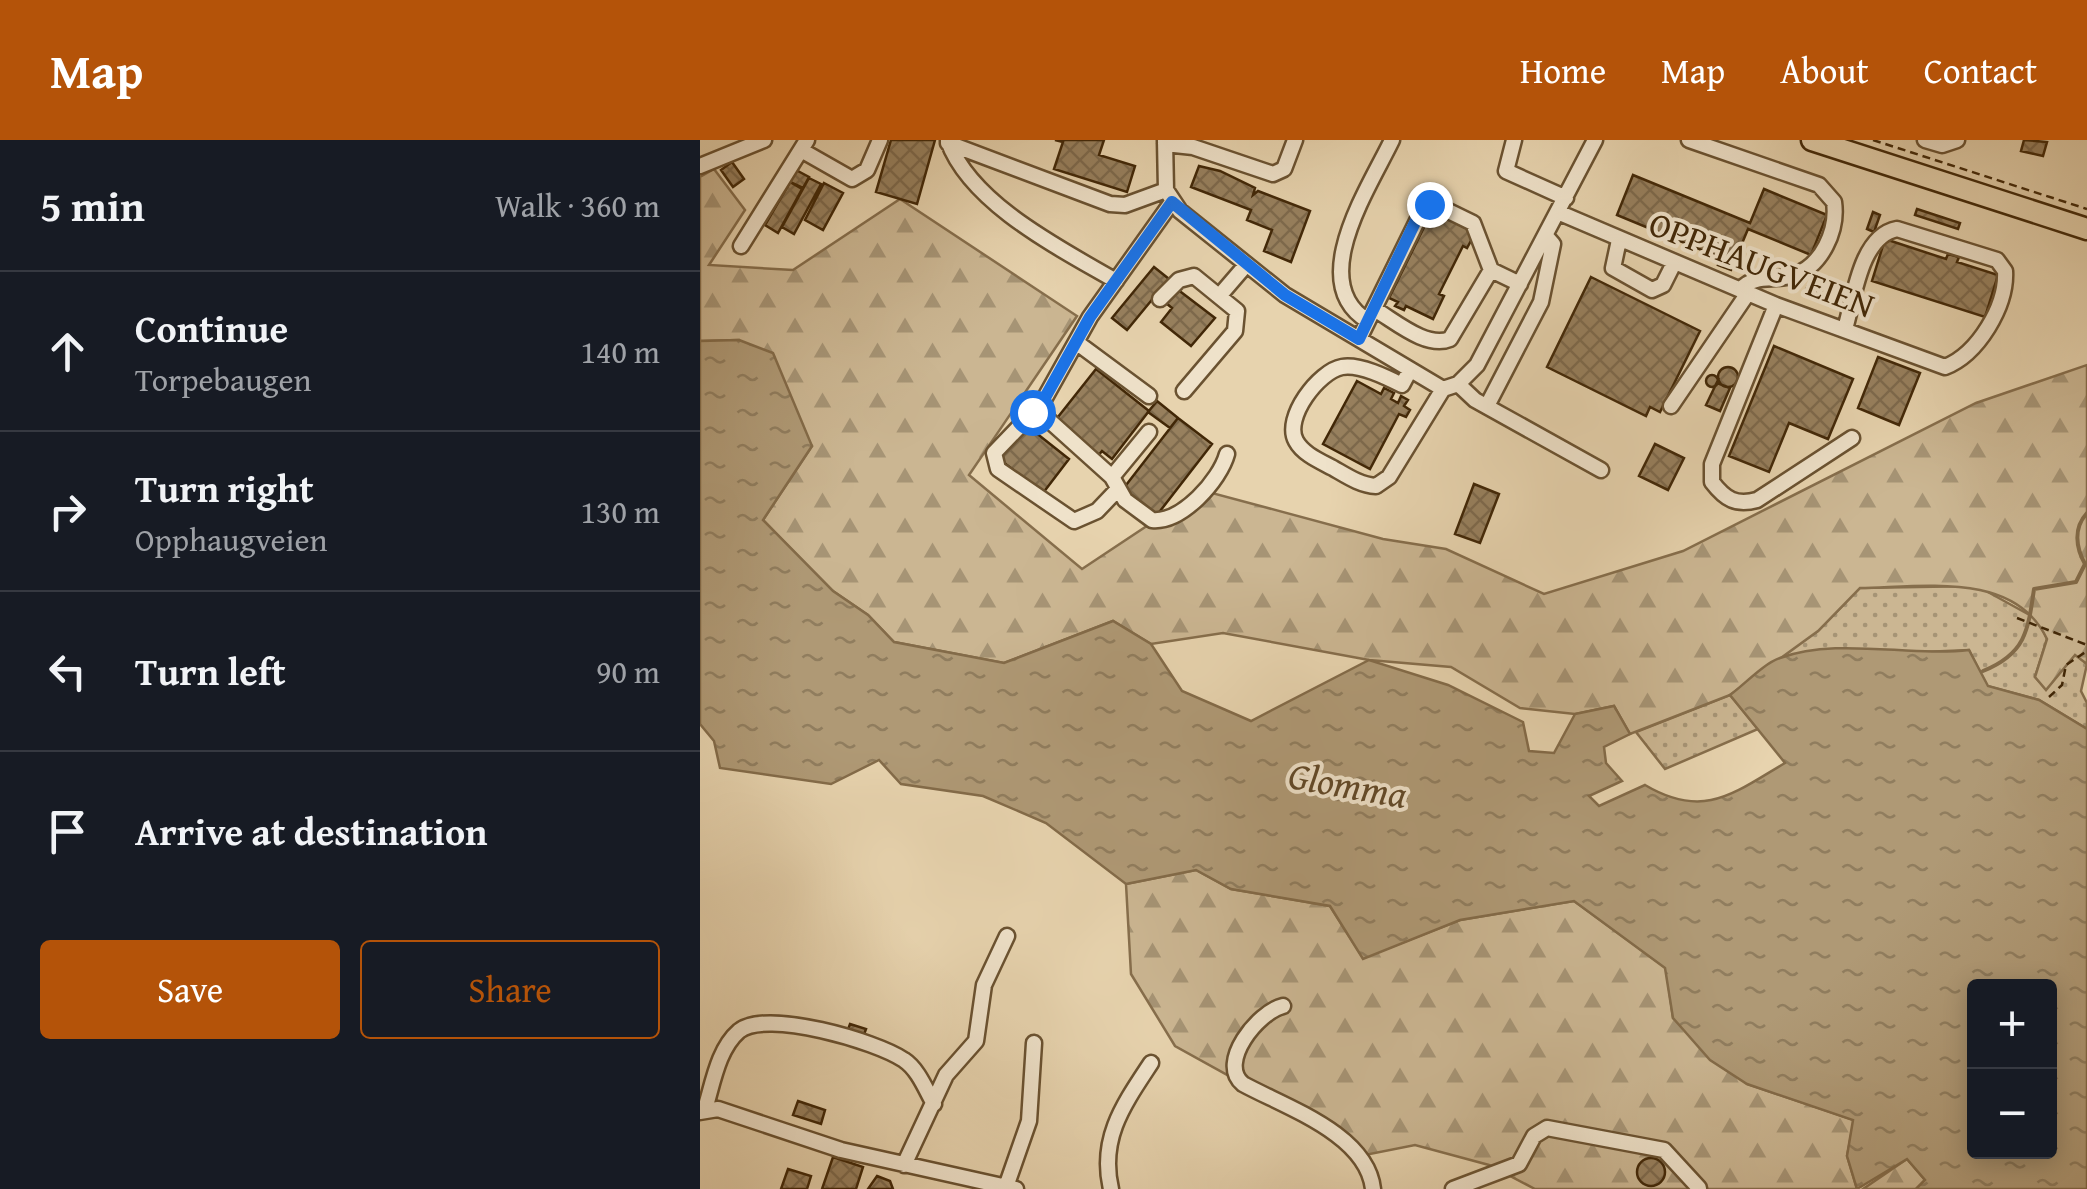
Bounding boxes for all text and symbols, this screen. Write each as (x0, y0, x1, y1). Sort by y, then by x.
text: Map (50, 35, 143, 106)
text: Home (1520, 45, 1606, 96)
text: Map (1661, 45, 1725, 96)
text: About (1780, 45, 1869, 96)
text: Contact (1924, 45, 2037, 96)
text: 5 min (40, 175, 145, 236)
text: Walk · 360 m (495, 182, 660, 229)
route end (1407, 182, 1453, 228)
street label: OPPHAUGVEIEN (1642, 198, 1882, 330)
text: Continue (135, 300, 288, 356)
icon: ahead (40, 324, 95, 379)
text: 140 m (581, 328, 660, 375)
text: Torpebaugen (135, 356, 311, 403)
route start (1010, 390, 1056, 436)
text: Turn right (135, 460, 314, 516)
icon: right (40, 484, 95, 539)
text: 130 m (581, 488, 660, 535)
text: Opphaugveien (135, 516, 327, 563)
text: Turn left (135, 643, 286, 699)
icon: left (40, 644, 95, 699)
text: 90 m (596, 648, 660, 695)
water label: Glomma (1284, 746, 1412, 822)
text: Arrive at destination (135, 803, 488, 859)
icon: arrive (40, 804, 95, 859)
button: Save (40, 940, 340, 1039)
button: Share (360, 940, 660, 1039)
map controls (1967, 979, 2057, 1159)
button: + (1967, 979, 2057, 1069)
button: − (1967, 1069, 2057, 1159)

